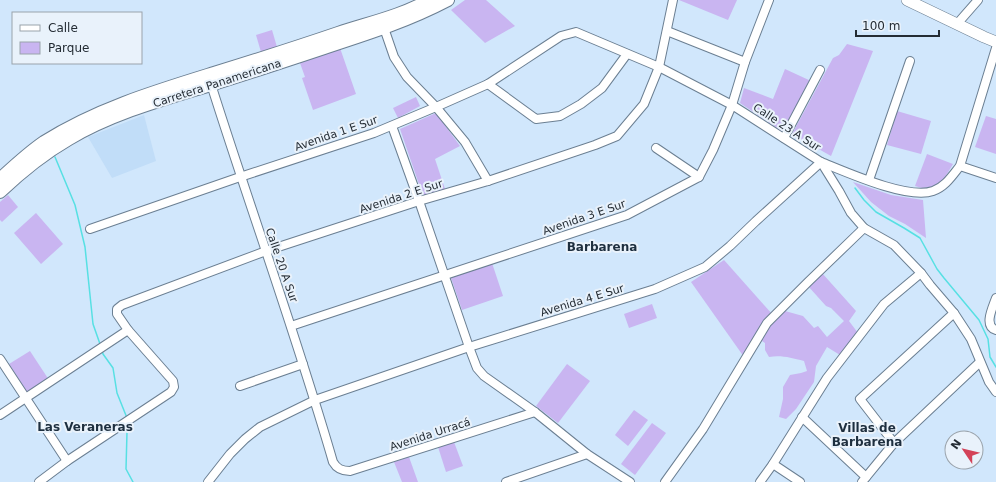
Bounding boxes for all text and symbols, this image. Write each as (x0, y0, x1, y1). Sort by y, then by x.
legend (12, 12, 142, 64)
scale bar (856, 12, 939, 38)
text: 100 m (862, 19, 900, 33)
text: Calle (48, 21, 78, 35)
text: Parque (48, 41, 89, 55)
street label: Carretera Panamericana (152, 57, 283, 110)
street label: Calle 23 A Sur (751, 101, 823, 154)
street label: Avenida 1 E Sur (293, 113, 380, 154)
street label: Avenida 2 E Sur (358, 177, 445, 216)
street label: Avenida 3 E Sur (541, 197, 628, 238)
street label: Calle 20 A Sur (263, 226, 300, 305)
district label: Barbarena (567, 240, 637, 254)
street label: Avenida 4 E Sur (539, 281, 626, 319)
street label: Avenida Urracá (388, 415, 472, 454)
district label: Las Veraneras (37, 420, 133, 434)
district label: Villas de Barbarena (832, 421, 902, 449)
north arrow (944, 430, 984, 470)
text: N (948, 437, 964, 452)

